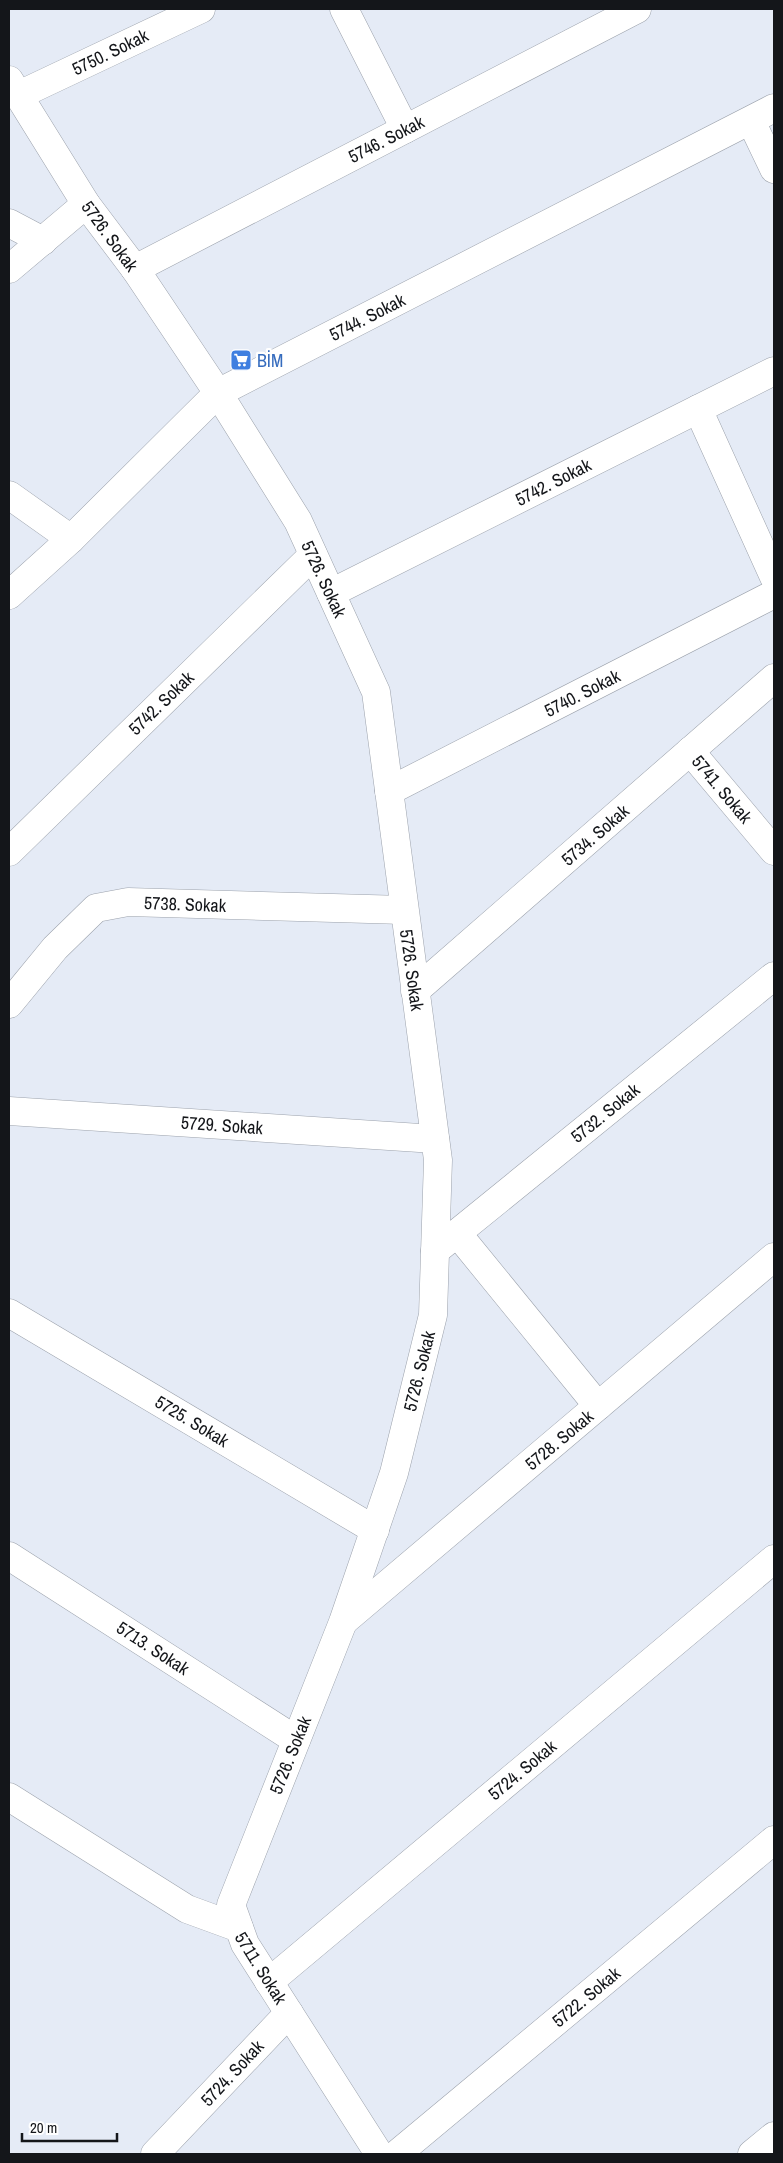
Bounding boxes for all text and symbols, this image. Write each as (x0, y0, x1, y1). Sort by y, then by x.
street label: 5750. Sokak (68, 23, 153, 81)
street label: 5746. Sokak (344, 109, 429, 169)
street label: 5726. Sokak (76, 195, 145, 277)
street label: 5744. Sokak (325, 287, 410, 347)
supermarket icon: BİM (229, 348, 253, 372)
place label: BİM (257, 348, 283, 373)
street label: 5742. Sokak (511, 452, 596, 512)
street label: 5726. Sokak (295, 537, 353, 622)
street label: 5740. Sokak (540, 663, 625, 723)
street label: 5742. Sokak (123, 665, 200, 740)
street label: 5741. Sokak (686, 750, 758, 829)
street label: 5734. Sokak (556, 798, 635, 871)
street label: 5738. Sokak (144, 890, 227, 918)
street label: 5726. Sokak (394, 928, 430, 1013)
street label: 5732. Sokak (565, 1077, 645, 1149)
street label: 5729. Sokak (180, 1110, 264, 1140)
street label: 5726. Sokak (397, 1328, 441, 1414)
street label: 5725. Sokak (150, 1389, 234, 1453)
street label: 5728. Sokak (520, 1404, 599, 1476)
street label: 5713. Sokak (112, 1615, 195, 1681)
street label: 5726. Sokak (263, 1712, 317, 1798)
street label: 5724. Sokak (483, 1734, 562, 1806)
street label: 5711. Sokak (229, 1927, 293, 2009)
street label: 5722. Sokak (547, 1961, 626, 2033)
street label: 5724. Sokak (195, 2034, 270, 2112)
scale bar (22, 2110, 118, 2142)
text: 20 m (30, 2117, 57, 2138)

